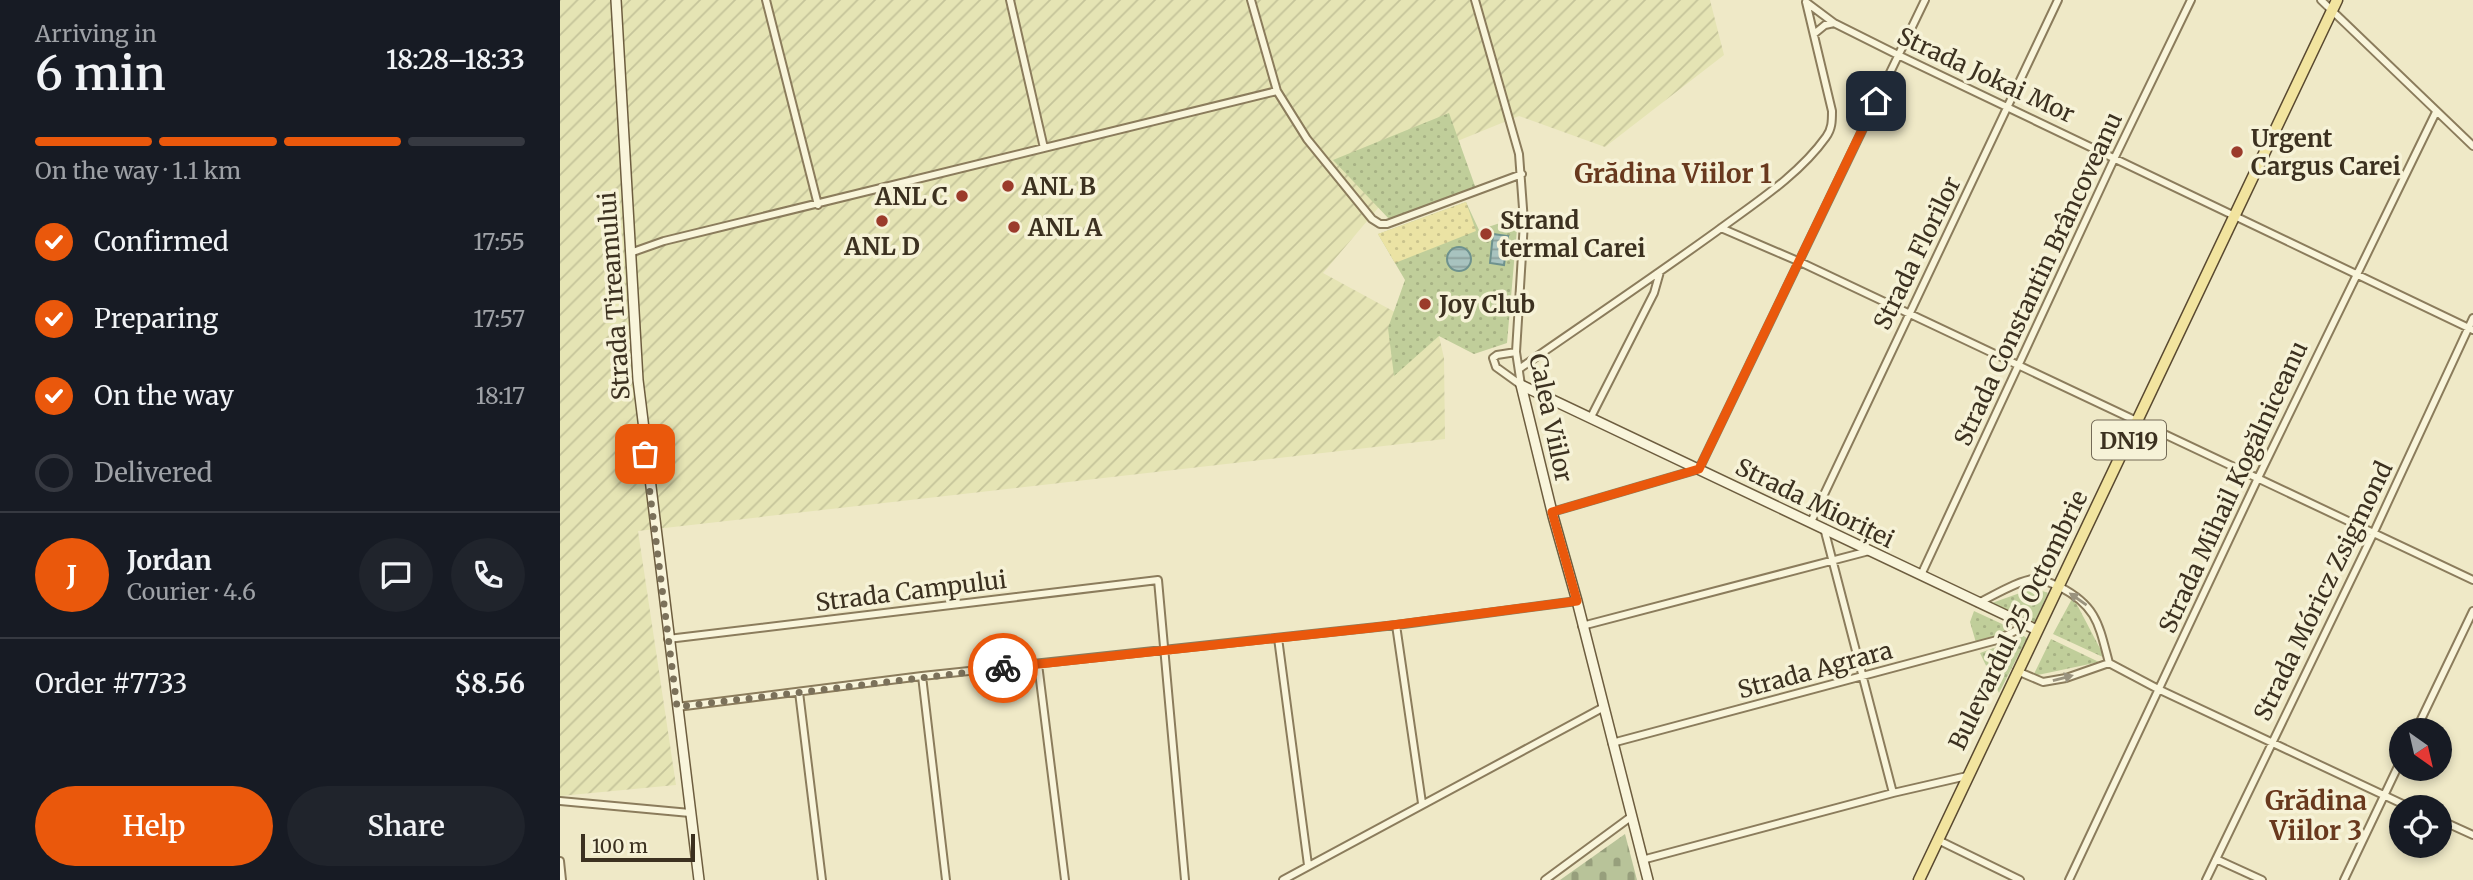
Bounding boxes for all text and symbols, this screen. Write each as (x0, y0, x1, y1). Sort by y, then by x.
text: Arriving in (35, 19, 157, 48)
street label: Strada Jokai Mor (1892, 20, 2080, 130)
text: 18:28–18:33 (386, 43, 525, 76)
text: 6 min (35, 45, 166, 103)
pin (1846, 71, 1906, 131)
icon: home (1857, 82, 1895, 120)
street label: Strada Constantin Brâncoveanu (1947, 107, 2129, 451)
place label: Urgent Cargus Carei (2251, 123, 2401, 182)
marker: Urgent Cargus Carei (2229, 144, 2245, 160)
text: On the way · 1.1 km (35, 156, 241, 185)
district label: Grădina Viilor 1 (1574, 157, 1772, 190)
place label: ANL B (1021, 171, 1096, 202)
street label: Strada Florilor (1866, 171, 1968, 335)
marker: ANL B (1000, 178, 1016, 194)
place label: ANL C (874, 181, 948, 212)
marker: ANL C (954, 188, 970, 204)
street label: Strada Tireamului (591, 191, 637, 401)
place label: Strand termal Carei (1500, 205, 1645, 264)
place label: ANL A (1027, 212, 1103, 243)
marker: ANL D (874, 213, 890, 229)
marker: ANL A (1006, 219, 1022, 235)
icon: check (35, 223, 73, 261)
text: Confirmed (94, 225, 229, 258)
marker: Strand termal Carei (1478, 226, 1494, 242)
text: 17:55 (473, 227, 525, 256)
place label: ANL D (843, 231, 920, 262)
place label: Joy Club (1438, 289, 1535, 320)
marker: Joy Club (1417, 296, 1433, 312)
icon: check (35, 300, 73, 338)
text: Preparing (94, 302, 218, 335)
text: 17:57 (473, 304, 525, 333)
street label: Strada Mihail Kogălniceanu (2152, 336, 2314, 638)
street label: Calea Viilor (1522, 351, 1580, 485)
icon: check (35, 377, 73, 415)
text: On the way (94, 379, 234, 412)
text: 18:17 (475, 381, 525, 410)
road number: DN19 (2092, 420, 2166, 460)
pin (615, 424, 675, 484)
icon: bag (626, 435, 664, 473)
street label: Strada Mioriței (1730, 451, 1900, 555)
text: Delivered (94, 456, 213, 489)
street label: Strada Móricz Zsigmond (2247, 456, 2399, 726)
street label: Bulevardul 25 Octombrie (1942, 485, 2094, 755)
button: chat (359, 538, 433, 612)
button: phone (451, 538, 525, 612)
text: Jordan (127, 544, 212, 577)
text: J (67, 559, 77, 592)
street label: Strada Campului (814, 564, 1008, 618)
text: Courier · 4.6 (127, 577, 256, 606)
one-way arrow (2069, 592, 2087, 606)
courier (968, 633, 1038, 703)
street label: Strada Agrara (1734, 634, 1896, 706)
icon: bike (984, 649, 1022, 687)
text: Order #7733 (35, 667, 187, 700)
text: $8.56 (454, 667, 525, 700)
one-way arrow (2052, 672, 2074, 683)
north arrow (2389, 718, 2452, 780)
map controls (2389, 718, 2452, 858)
district label: Grădina Viilor 3 (2265, 784, 2367, 847)
button: Help (35, 786, 273, 866)
button: Share (287, 786, 525, 866)
button: locate (2389, 795, 2452, 858)
scale bar (581, 831, 695, 863)
text: 100 m (592, 834, 648, 858)

